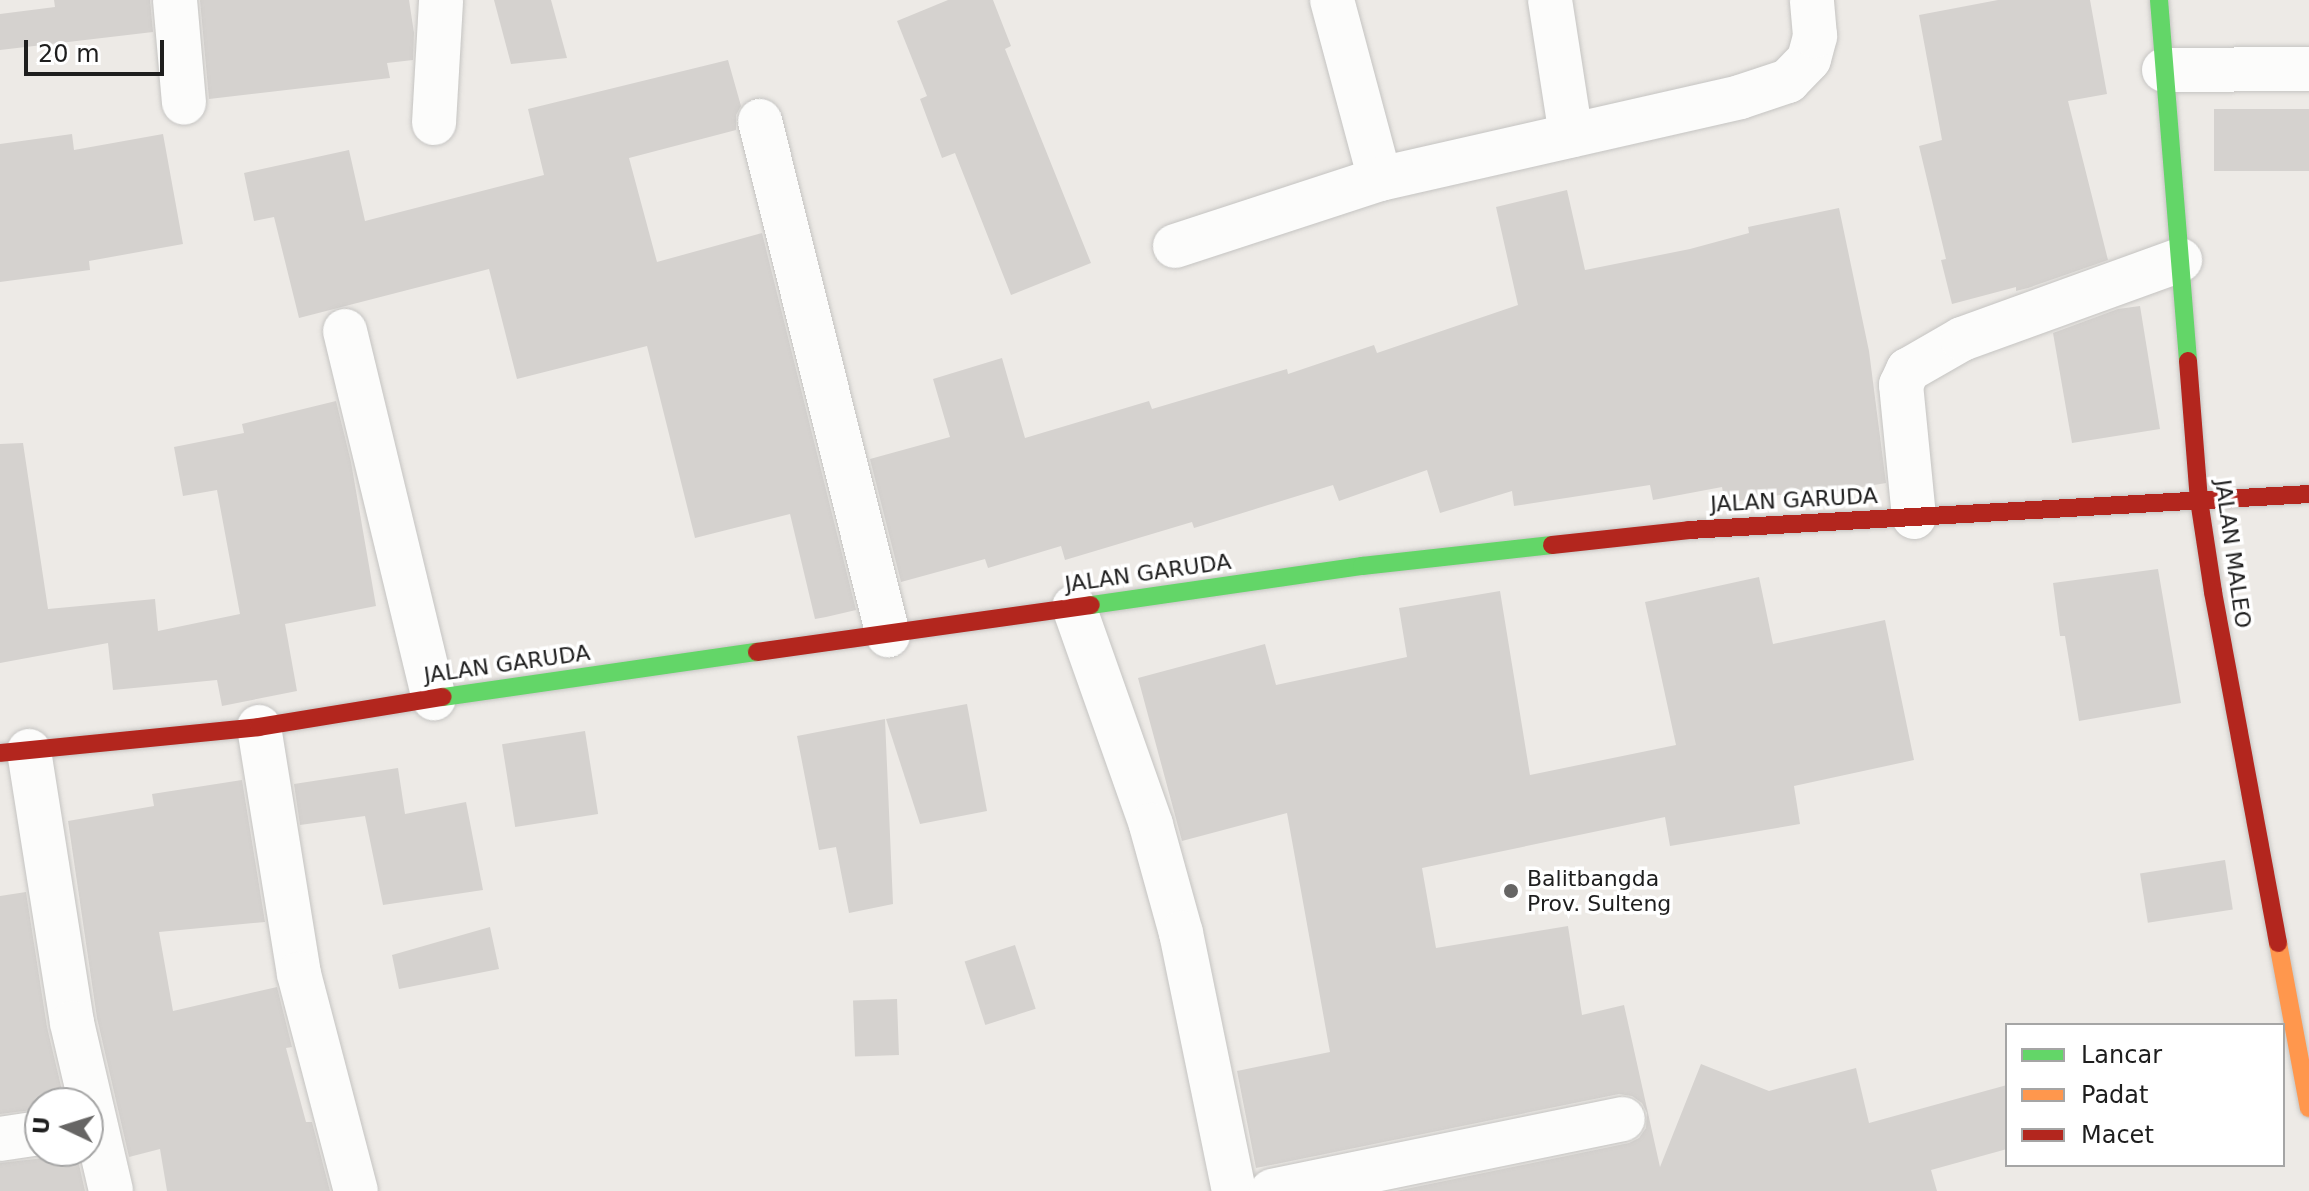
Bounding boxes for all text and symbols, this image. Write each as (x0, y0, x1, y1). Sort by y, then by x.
scale bar (28, 24, 168, 74)
text: 20 m (38, 40, 100, 68)
street label: JALAN MALEO (2209, 478, 2257, 630)
street label: JALAN GARUDA (1710, 482, 1878, 518)
street label: JALAN GARUDA (1063, 548, 1233, 598)
street label: JALAN GARUDA (422, 639, 592, 689)
place label: Balitbangda Prov. Sulteng (1527, 865, 1671, 916)
marker: Balitbangda Prov. Sulteng (1502, 882, 1520, 900)
legend (2005, 1023, 2285, 1167)
text: Lancar (2081, 1041, 2162, 1069)
text: Padat (2081, 1081, 2148, 1109)
north arrow (24, 1087, 104, 1167)
text: U (28, 1116, 55, 1135)
text: Macet (2081, 1121, 2154, 1149)

